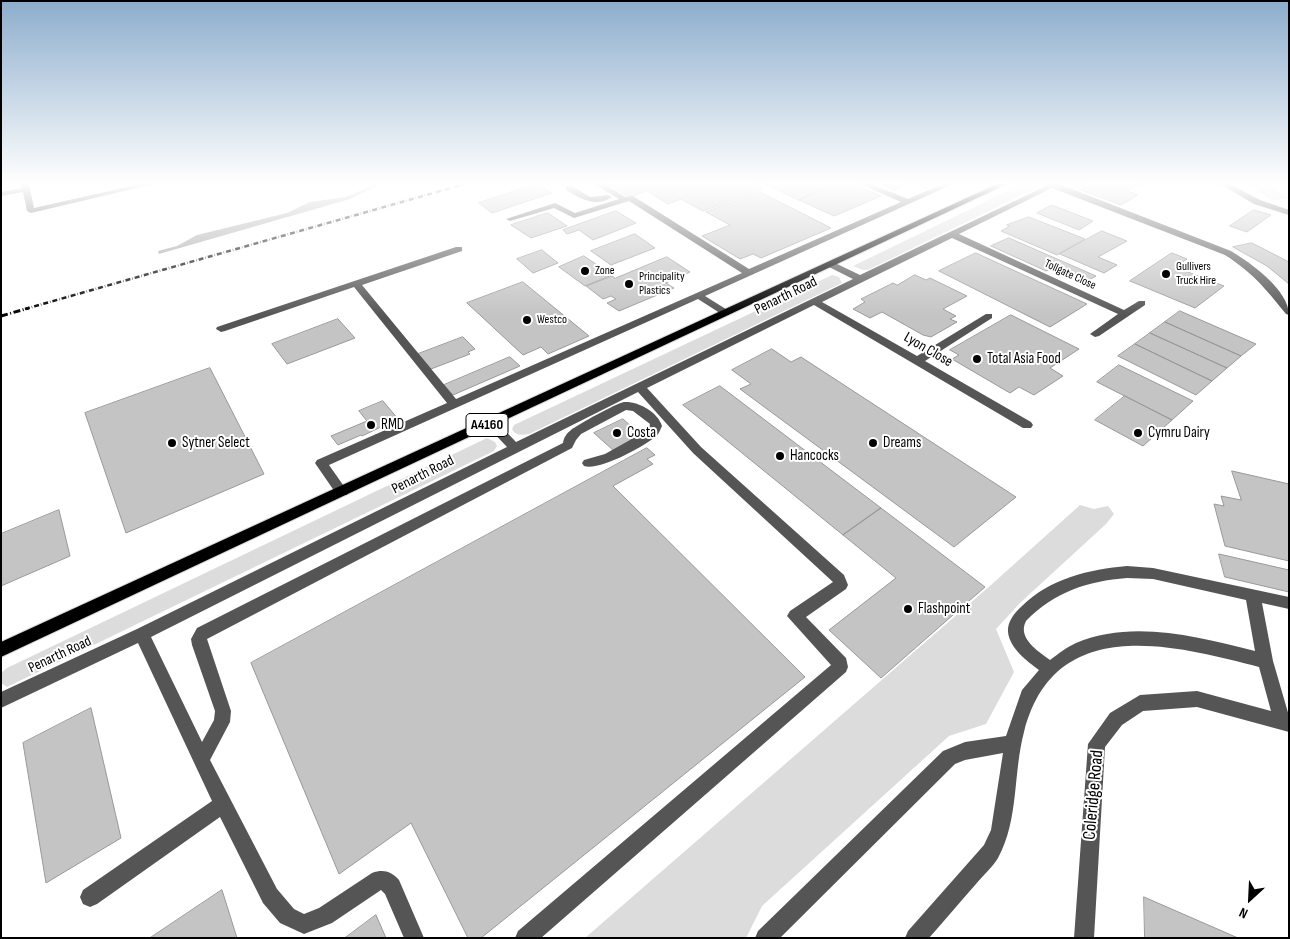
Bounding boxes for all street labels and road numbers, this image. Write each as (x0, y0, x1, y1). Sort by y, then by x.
street label: Tollgate Close (1042, 257, 1098, 293)
street label: Penarth Road (752, 273, 820, 319)
street label: Lyon Close (900, 329, 956, 371)
road number: A4160 (466, 414, 508, 436)
street label: Penarth Road (389, 452, 457, 498)
street label: Penarth Road (26, 633, 94, 677)
street label: Coleridge Road (1079, 749, 1109, 841)

